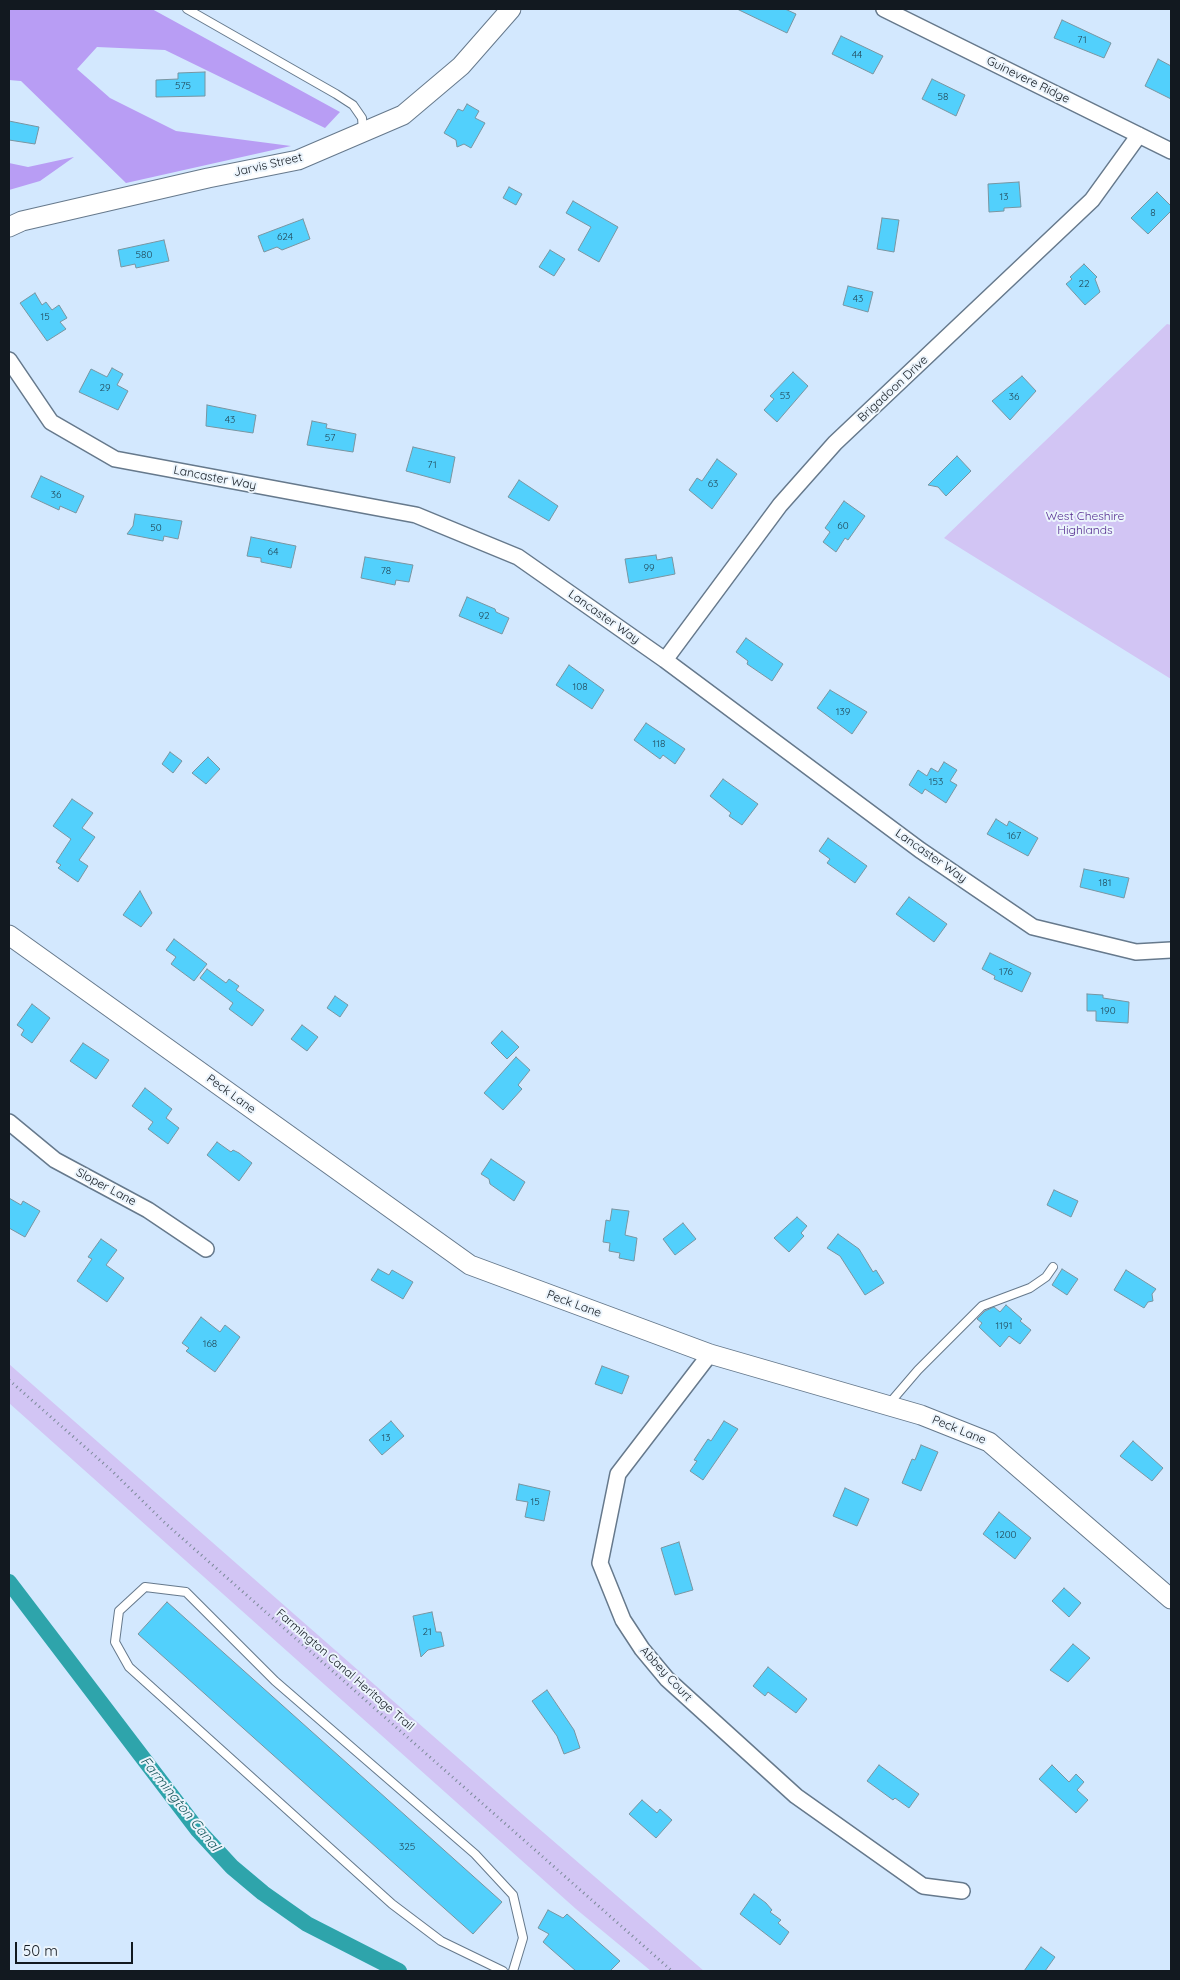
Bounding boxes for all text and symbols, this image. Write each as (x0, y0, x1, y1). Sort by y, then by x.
house number: 71 (1077, 34, 1087, 46)
house number: 44 (852, 49, 862, 61)
street label: Guinevere Ridge (984, 54, 1072, 106)
house number: 575 (175, 80, 191, 92)
house number: 58 (938, 91, 948, 103)
street label: Jarvis Street (232, 150, 304, 180)
house number: 13 (1000, 191, 1008, 203)
house number: 8 (1150, 207, 1156, 219)
house number: 624 (277, 231, 293, 243)
house number: 580 (136, 249, 152, 261)
house number: 22 (1078, 278, 1090, 290)
house number: 43 (853, 293, 863, 305)
house number: 15 (40, 311, 50, 323)
street label: Brigadoon Drive (855, 353, 931, 425)
house number: 29 (99, 382, 111, 394)
house number: 53 (780, 390, 790, 402)
house number: 36 (1009, 391, 1019, 403)
house number: 43 (225, 414, 235, 426)
house number: 57 (325, 432, 335, 444)
house number: 71 (427, 459, 437, 471)
street label: Lancaster Way (172, 463, 258, 493)
house number: 63 (708, 478, 718, 490)
house number: 36 (51, 489, 61, 501)
park label: West Cheshire Highlands (1046, 509, 1124, 537)
house number: 60 (837, 520, 849, 532)
house number: 50 (150, 522, 162, 534)
house number: 64 (268, 546, 278, 558)
house number: 99 (643, 562, 655, 574)
house number: 78 (381, 565, 391, 577)
street label: Lancaster Way (565, 587, 643, 647)
house number: 92 (478, 610, 490, 622)
house number: 108 (572, 681, 588, 693)
house number: 139 (836, 706, 850, 718)
house number: 118 (653, 738, 665, 750)
house number: 153 (929, 776, 943, 788)
street label: Lancaster Way (892, 826, 970, 886)
house number: 167 (1007, 830, 1021, 842)
house number: 181 (1099, 877, 1111, 889)
house number: 176 (999, 966, 1013, 978)
house number: 190 (1100, 1005, 1116, 1017)
street label: Peck Lane (204, 1071, 258, 1117)
street label: Sloper Lane (74, 1165, 138, 1209)
street label: Peck Lane (545, 1287, 603, 1321)
house number: 1191 (996, 1320, 1012, 1332)
house number: 168 (203, 1338, 217, 1350)
street label: Peck Lane (930, 1413, 988, 1447)
house number: 13 (382, 1432, 390, 1444)
house number: 15 (530, 1496, 540, 1508)
house number: 1200 (995, 1529, 1017, 1541)
street label: Farmington Canal Heritage Trail (273, 1606, 417, 1734)
house number: 21 (422, 1626, 432, 1638)
street label: Abbey Court (637, 1644, 695, 1704)
water label: Farmington Canal (137, 1753, 223, 1855)
house number: 325 (399, 1841, 415, 1853)
scale bar (18, 1932, 135, 1964)
text: 50 m (23, 1941, 58, 1960)

